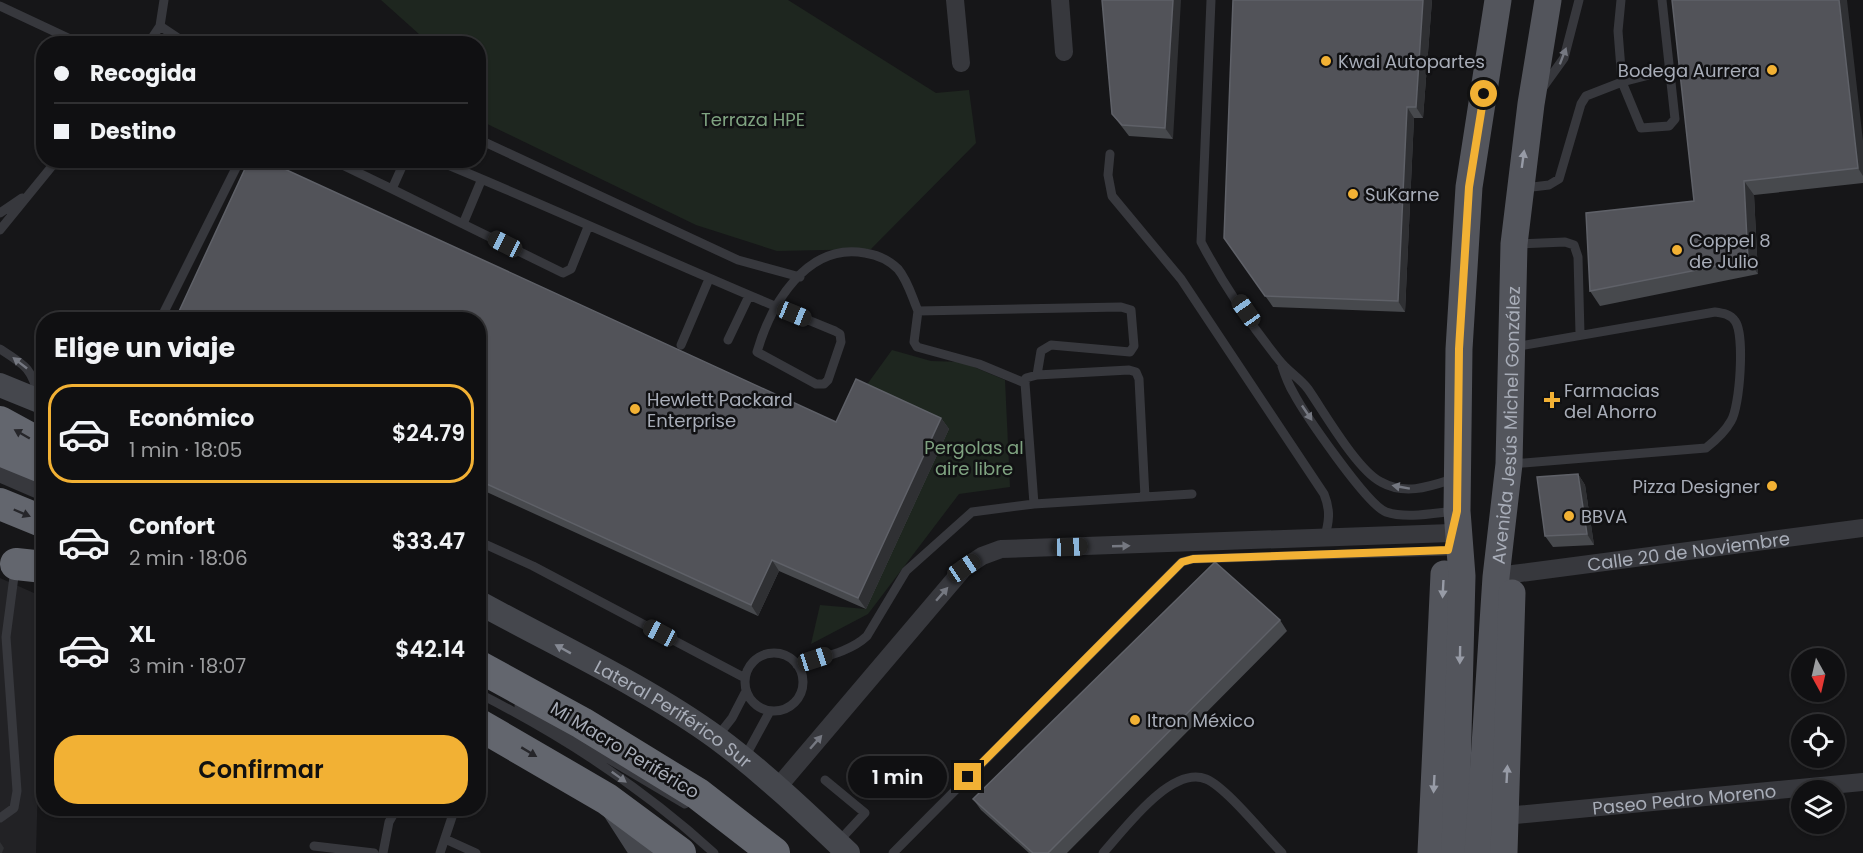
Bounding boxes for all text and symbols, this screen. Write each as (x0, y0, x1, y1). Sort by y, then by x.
one-way arrow (1559, 47, 1568, 65)
place label: Kwai Autopartes (1338, 49, 1485, 74)
marker: Kwai Autopartes (1319, 54, 1333, 68)
text: Recogida (90, 58, 197, 89)
place label: Bodega Aurrera (1618, 58, 1760, 83)
marker: Bodega Aurrera (1765, 63, 1779, 77)
route start (1470, 80, 1497, 107)
park label: Terraza HPE (701, 107, 805, 132)
text: Destino (90, 116, 176, 147)
one-way arrow (1519, 149, 1528, 168)
place label: SuKarne (1365, 182, 1439, 207)
marker: SuKarne (1346, 187, 1360, 201)
car (485, 228, 525, 260)
place label: Coppel 8 de Julio (1689, 228, 1771, 274)
marker: Coppel 8 de Julio (1670, 243, 1684, 257)
street label: Avenida Jesús Michel González (1485, 286, 1526, 565)
car (1228, 291, 1264, 331)
car (774, 299, 814, 329)
text: Elige un viaje (54, 329, 235, 366)
one-way arrow (12, 356, 28, 369)
place label: Farmacias del Ahorro (1564, 378, 1660, 424)
place label: Hewlett Packard Enterprise (647, 387, 793, 433)
marker: Farmacias del Ahorro (1545, 393, 1559, 407)
marker: Hewlett Packard Enterprise (628, 402, 642, 416)
text: Económico (129, 403, 254, 434)
one-way arrow (1301, 405, 1312, 421)
icon: car (57, 407, 111, 461)
text: $24.79 (392, 418, 465, 449)
one-way arrow (13, 429, 30, 439)
park label: Pergolas al aire libre (924, 435, 1024, 481)
text: 1 min · 18:05 (129, 436, 242, 464)
place label: Pizza Designer (1633, 474, 1760, 499)
marker: Pizza Designer (1765, 479, 1779, 493)
one-way arrow (1391, 483, 1410, 492)
place label: BBVA (1581, 504, 1627, 529)
one-way arrow (13, 508, 31, 518)
marker: BBVA (1562, 509, 1576, 523)
text: Confort (129, 511, 215, 542)
icon: car (57, 515, 111, 569)
street label: Calle 20 de Noviembre (1586, 525, 1791, 577)
text: $33.47 (392, 526, 465, 557)
car (1052, 537, 1088, 557)
one-way arrow (1111, 541, 1130, 551)
text: 2 min · 18:06 (129, 544, 248, 572)
car (944, 550, 984, 586)
one-way arrow (1438, 580, 1447, 599)
one-way arrow (935, 587, 948, 602)
car (640, 617, 680, 649)
text: XL (129, 619, 155, 650)
icon: car (57, 623, 111, 677)
text: $42.14 (395, 634, 465, 665)
one-way arrow (554, 644, 571, 654)
car (795, 645, 835, 673)
one-way arrow (1455, 646, 1464, 665)
north arrow (1791, 648, 1845, 702)
map controls (1791, 648, 1845, 834)
text: 3 min · 18:07 (129, 652, 246, 680)
street label: Lateral Periférico Sur (590, 654, 758, 773)
street label: Mi Macro Periférico (546, 696, 704, 804)
place label: Itron México (1147, 708, 1255, 733)
marker: Itron México (1128, 713, 1142, 727)
button: locate (1791, 714, 1845, 768)
one-way arrow (809, 734, 822, 750)
button: Confirmar (54, 735, 468, 804)
one-way arrow (521, 747, 537, 758)
callout: 1 min (848, 756, 947, 798)
text: 1 min (872, 763, 923, 791)
route end (954, 763, 981, 790)
one-way arrow (1502, 764, 1511, 783)
one-way arrow (611, 771, 626, 783)
one-way arrow (1429, 775, 1438, 794)
street label: Paseo Pedro Moreno (1591, 778, 1777, 820)
button: layers (1791, 780, 1845, 834)

